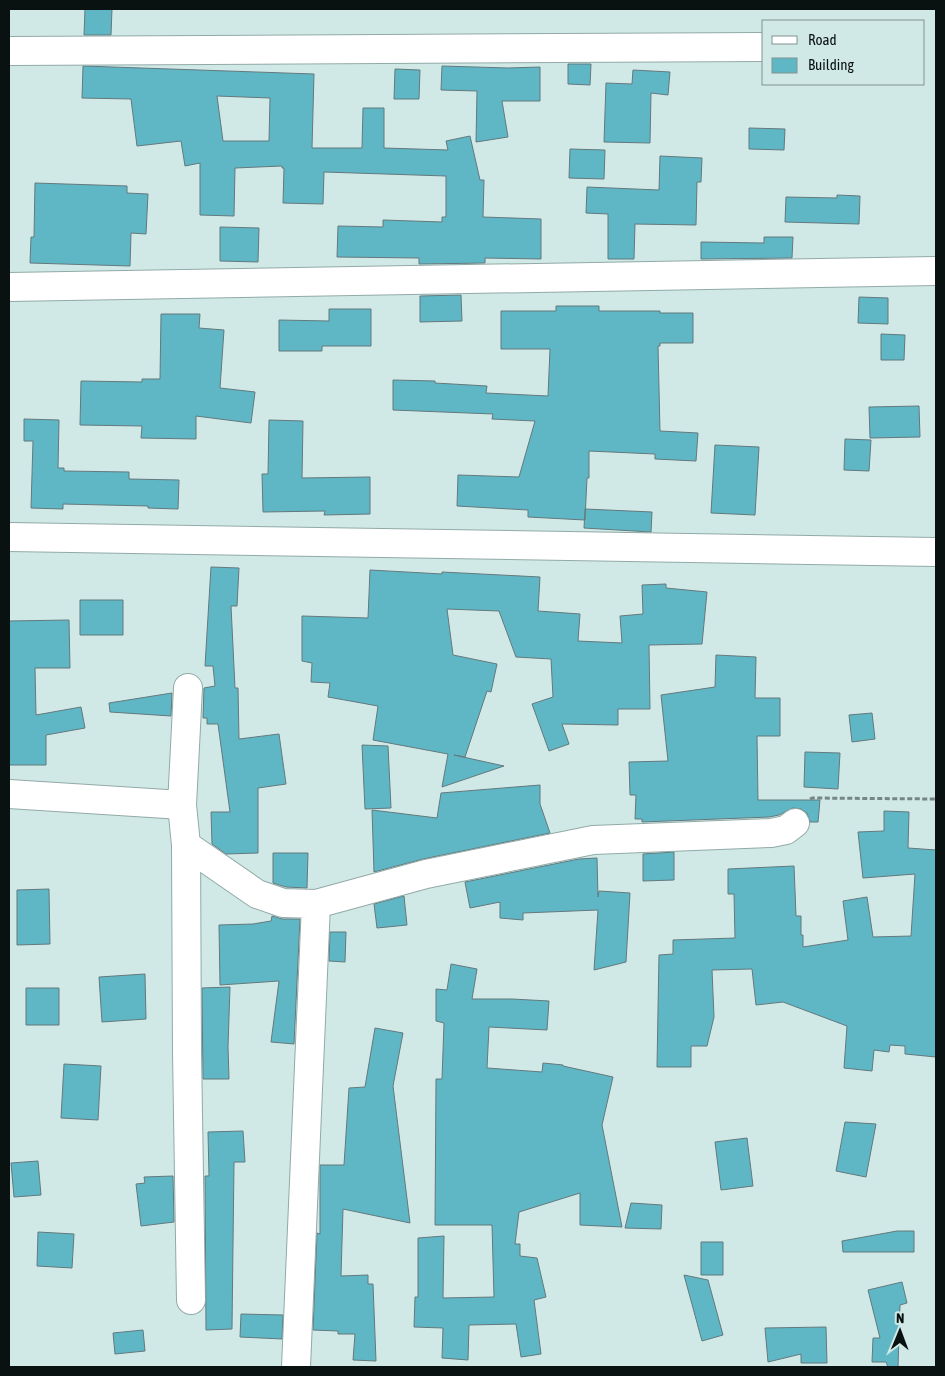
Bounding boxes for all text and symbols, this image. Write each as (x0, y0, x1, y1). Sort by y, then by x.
legend (762, 20, 925, 85)
text: Road (808, 31, 837, 48)
text: Building (808, 56, 854, 73)
north arrow (875, 1306, 925, 1356)
text: N (896, 1310, 904, 1326)

